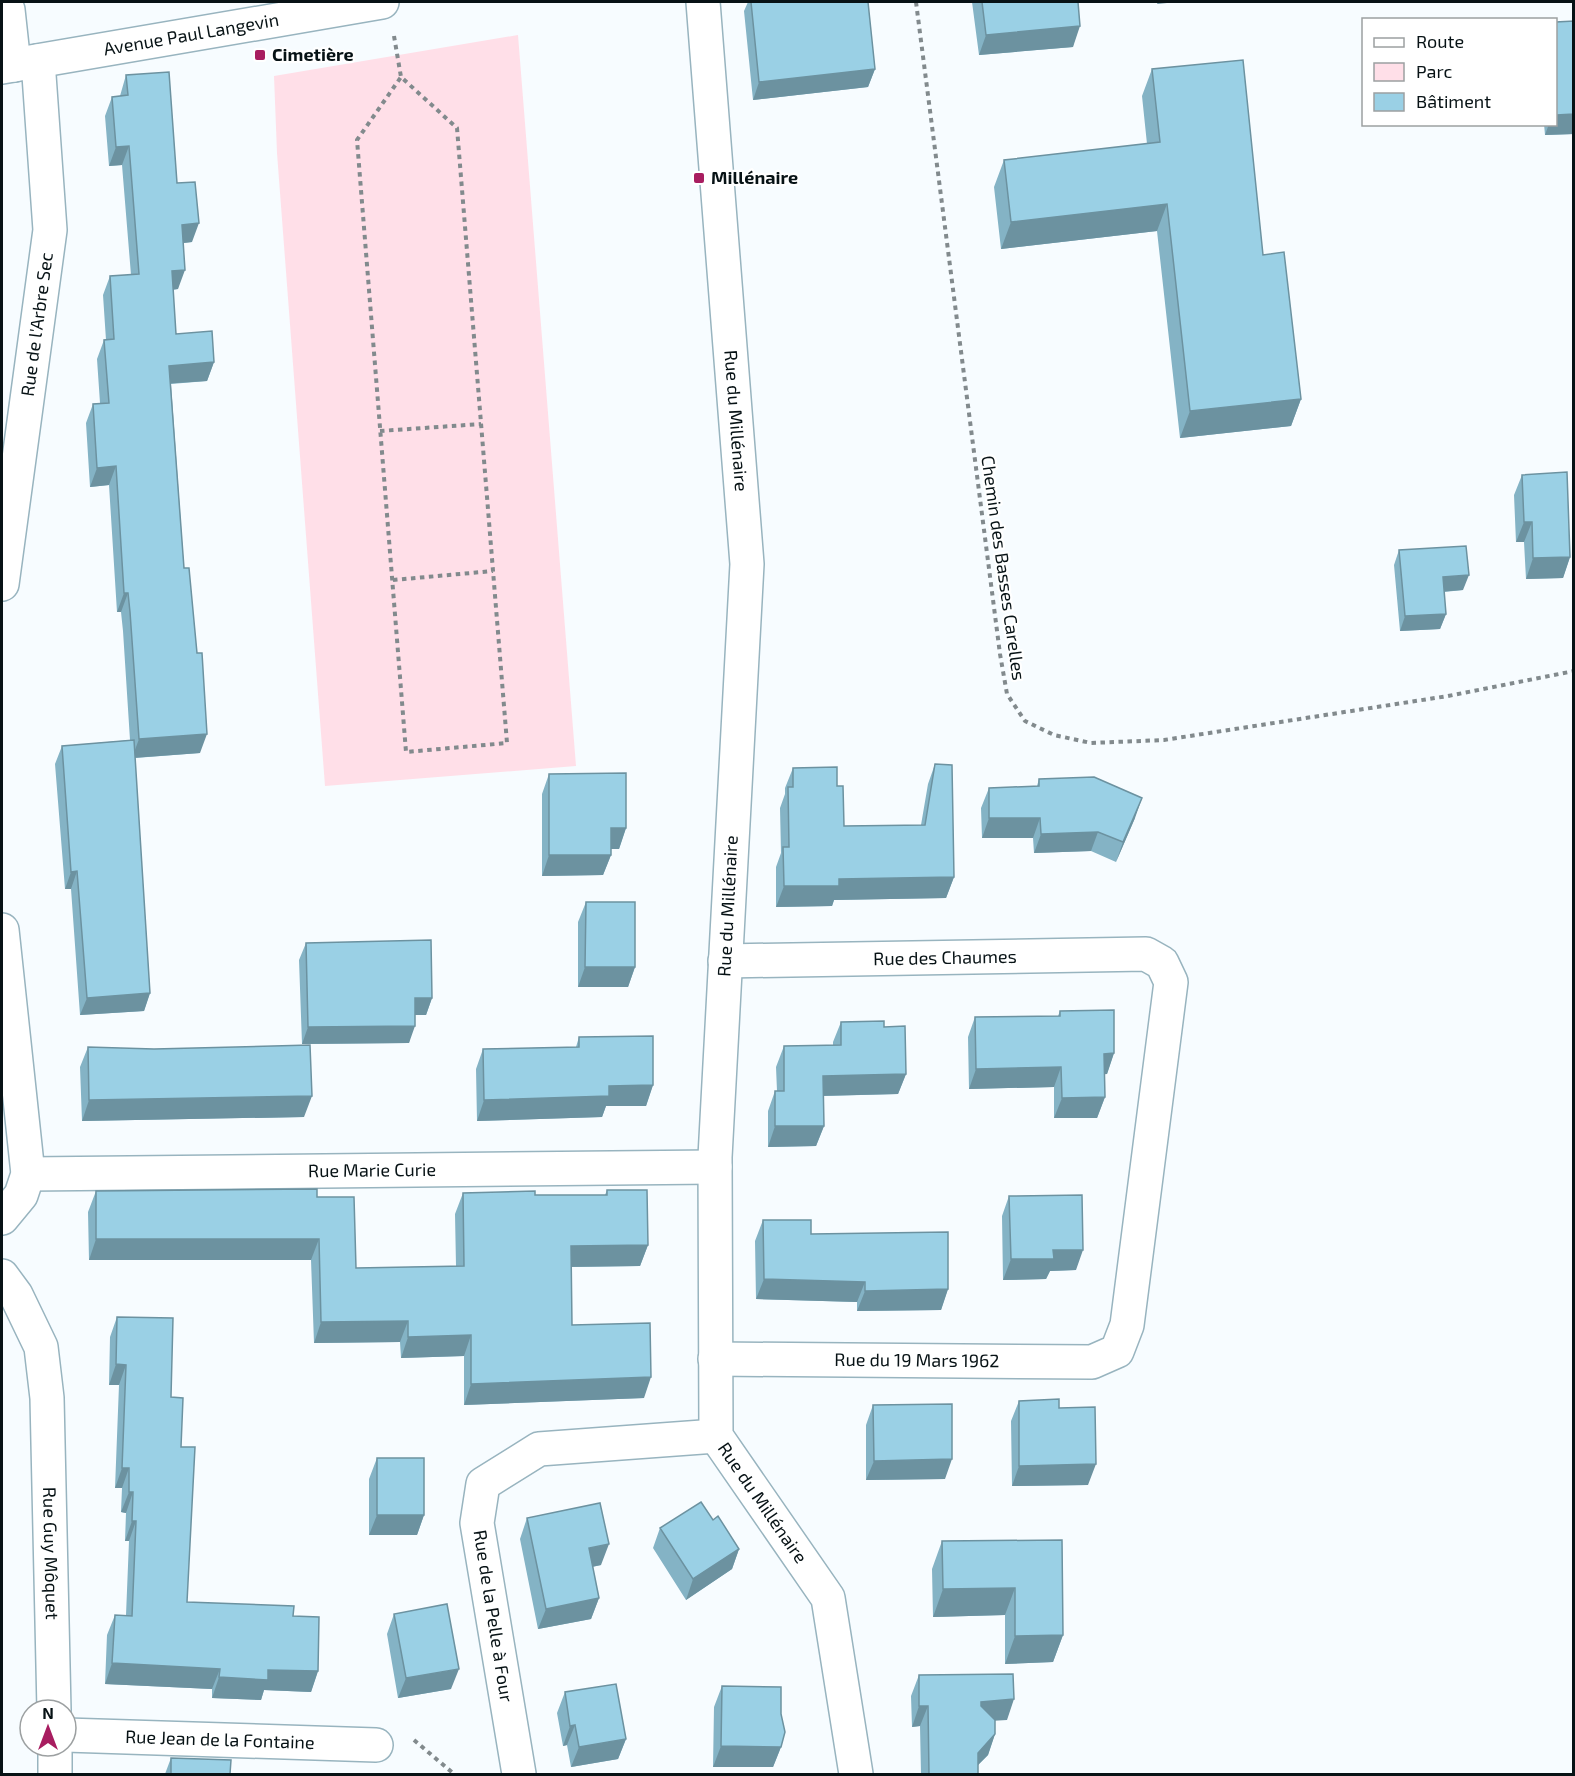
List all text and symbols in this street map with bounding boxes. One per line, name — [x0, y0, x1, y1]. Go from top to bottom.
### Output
street label: Avenue Paul Langevin — [102, 8, 281, 59]
legend — [1362, 18, 1557, 126]
text: Route — [1416, 30, 1464, 52]
place label: Cimetière — [272, 43, 354, 65]
marker: Cimetière — [253, 48, 267, 62]
text: Parc — [1416, 60, 1452, 82]
text: Bâtiment — [1416, 90, 1491, 112]
place label: Millénaire — [711, 166, 798, 188]
marker: Millénaire — [692, 171, 706, 185]
street label: Rue de l'Arbre Sec — [16, 251, 57, 398]
street label: Rue du Millénaire — [720, 349, 753, 492]
street label: Chemin des Basses Carelles — [977, 454, 1031, 682]
street label: Rue du Millénaire — [712, 835, 742, 977]
street label: Rue des Chaumes — [873, 945, 1017, 969]
street label: Rue Marie Curie — [308, 1158, 436, 1181]
street label: Rue du 19 Mars 1962 — [834, 1348, 1000, 1371]
street label: Rue du Millénaire — [714, 1438, 812, 1567]
street label: Rue Guy Môquet — [39, 1487, 64, 1620]
street label: Rue de la Pelle à Four — [470, 1528, 518, 1703]
north arrow — [18, 1698, 78, 1758]
text: N — [42, 1703, 54, 1722]
street label: Rue Jean de la Fontaine — [125, 1725, 315, 1753]

